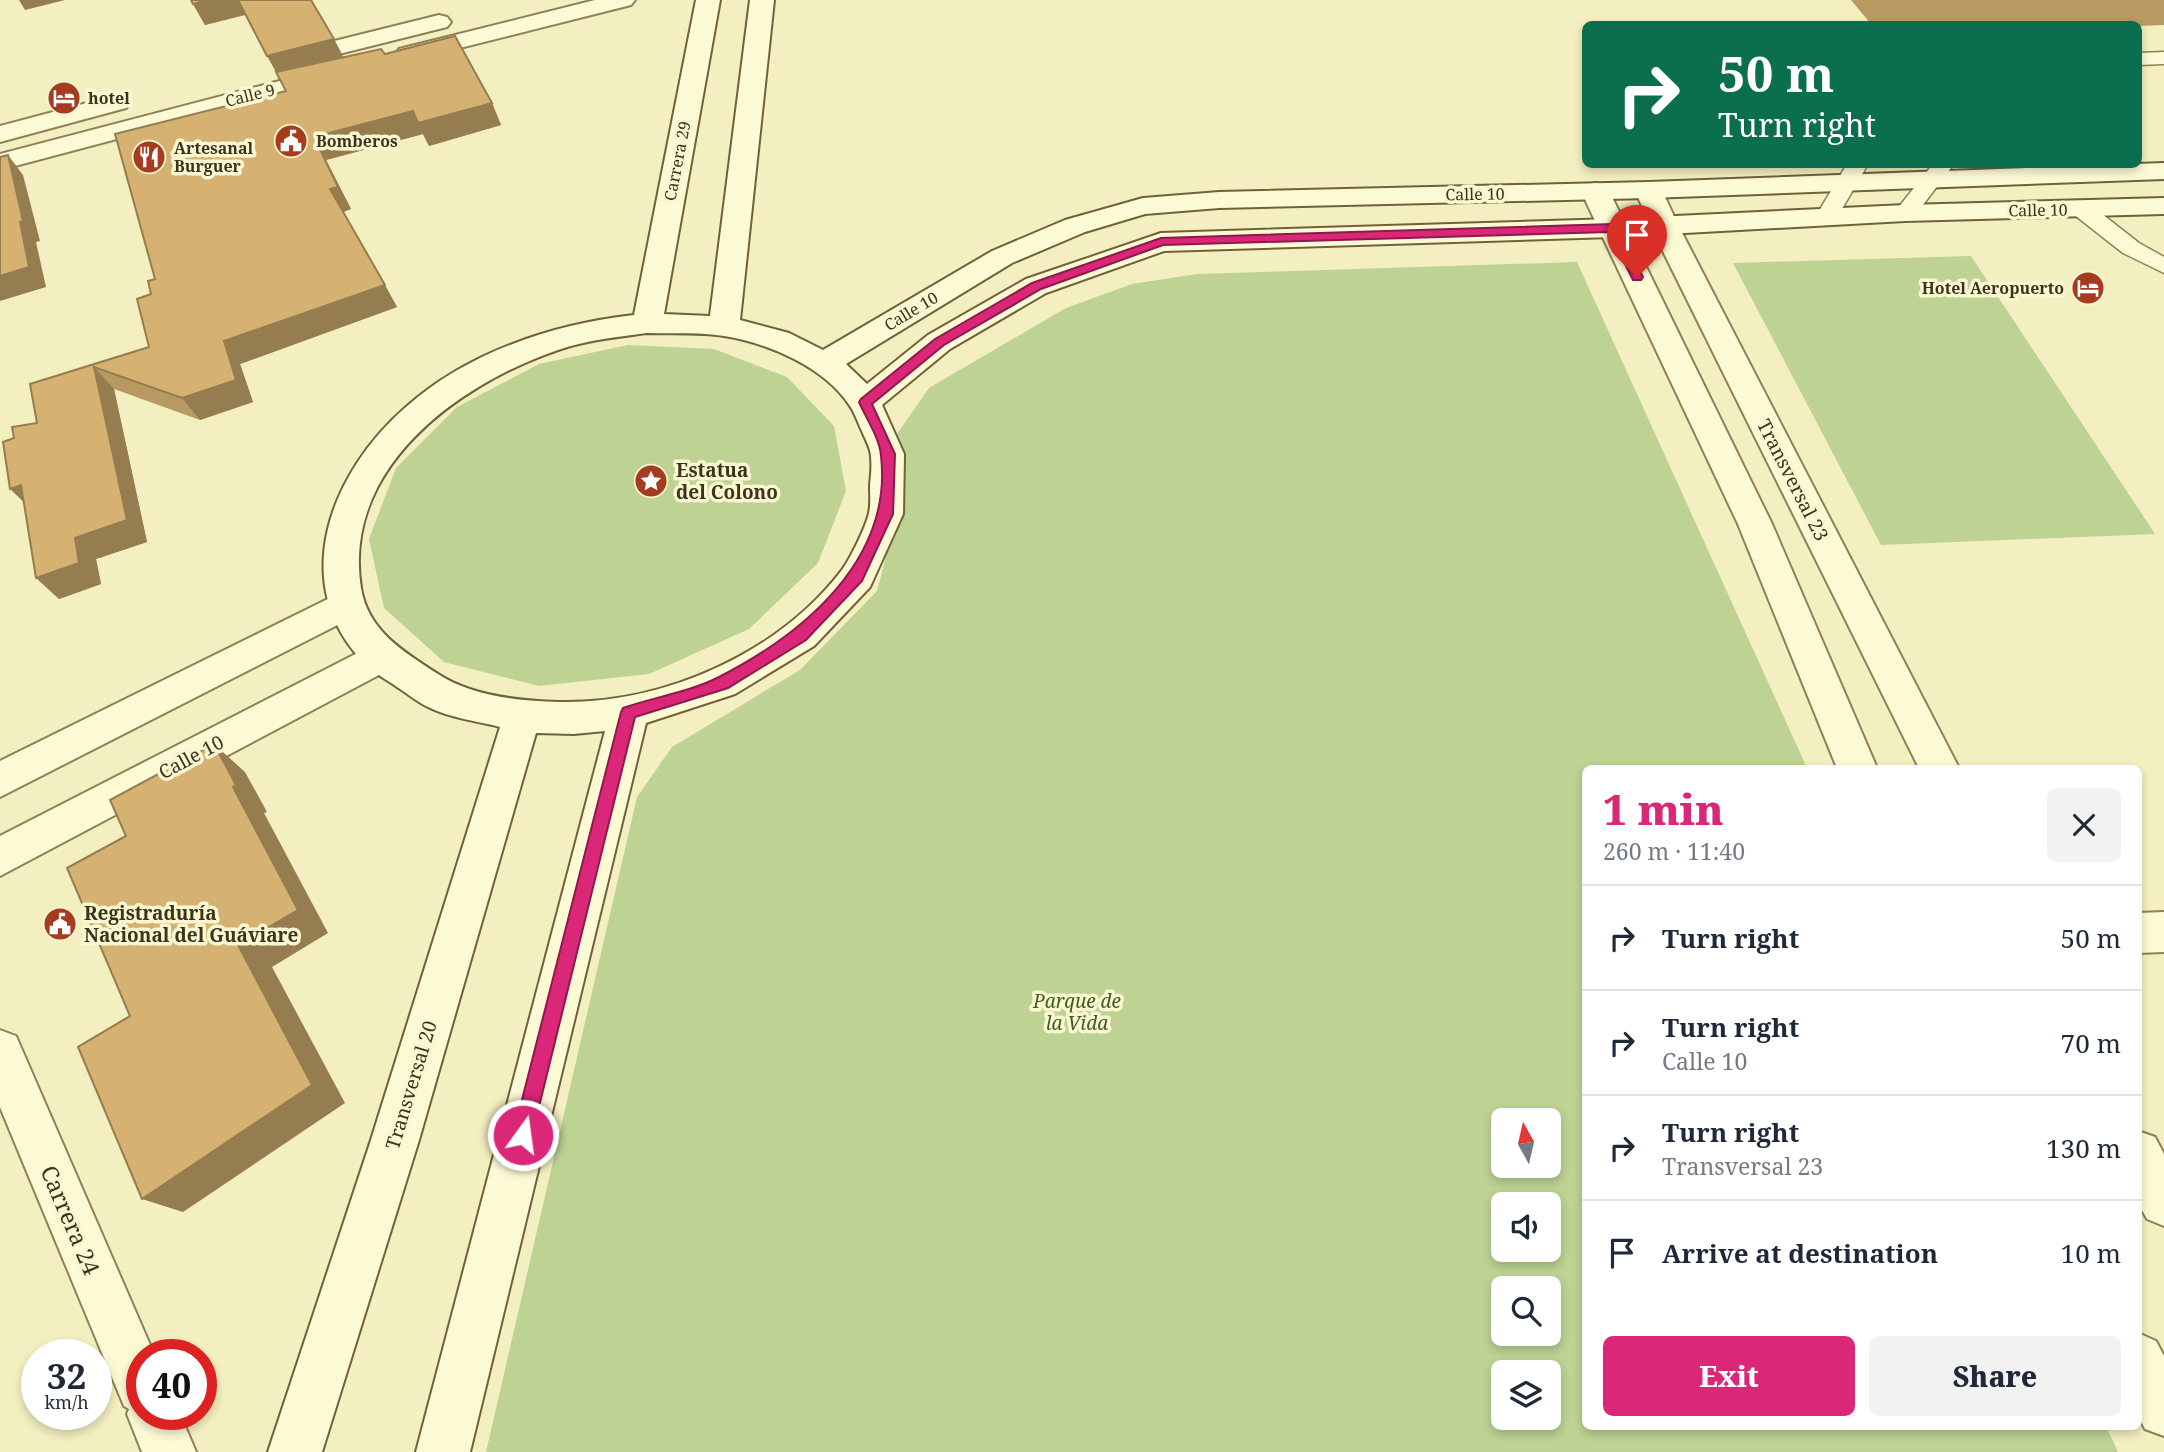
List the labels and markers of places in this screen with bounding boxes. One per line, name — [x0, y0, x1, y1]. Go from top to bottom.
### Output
hotel icon: hotel — [45, 79, 83, 117]
place label: hotel — [88, 87, 130, 109]
public building icon: Bomberos — [272, 122, 310, 160]
place label: Bomberos — [316, 130, 398, 152]
place label: Artesanal Burguer — [174, 137, 254, 177]
restaurant icon: Artesanal Burguer — [130, 138, 168, 176]
pin — [1607, 205, 1667, 277]
hotel icon: Hotel Aeropuerto — [2069, 269, 2107, 307]
place label: Hotel Aeropuerto — [1922, 277, 2064, 299]
place label: Estatua del Colono — [676, 457, 778, 505]
place icon: Estatua del Colono — [632, 462, 670, 500]
place label: Registraduría Nacional del Guáviare — [84, 900, 299, 948]
public building icon: Registraduría Nacional del Guáviare — [41, 905, 79, 943]

